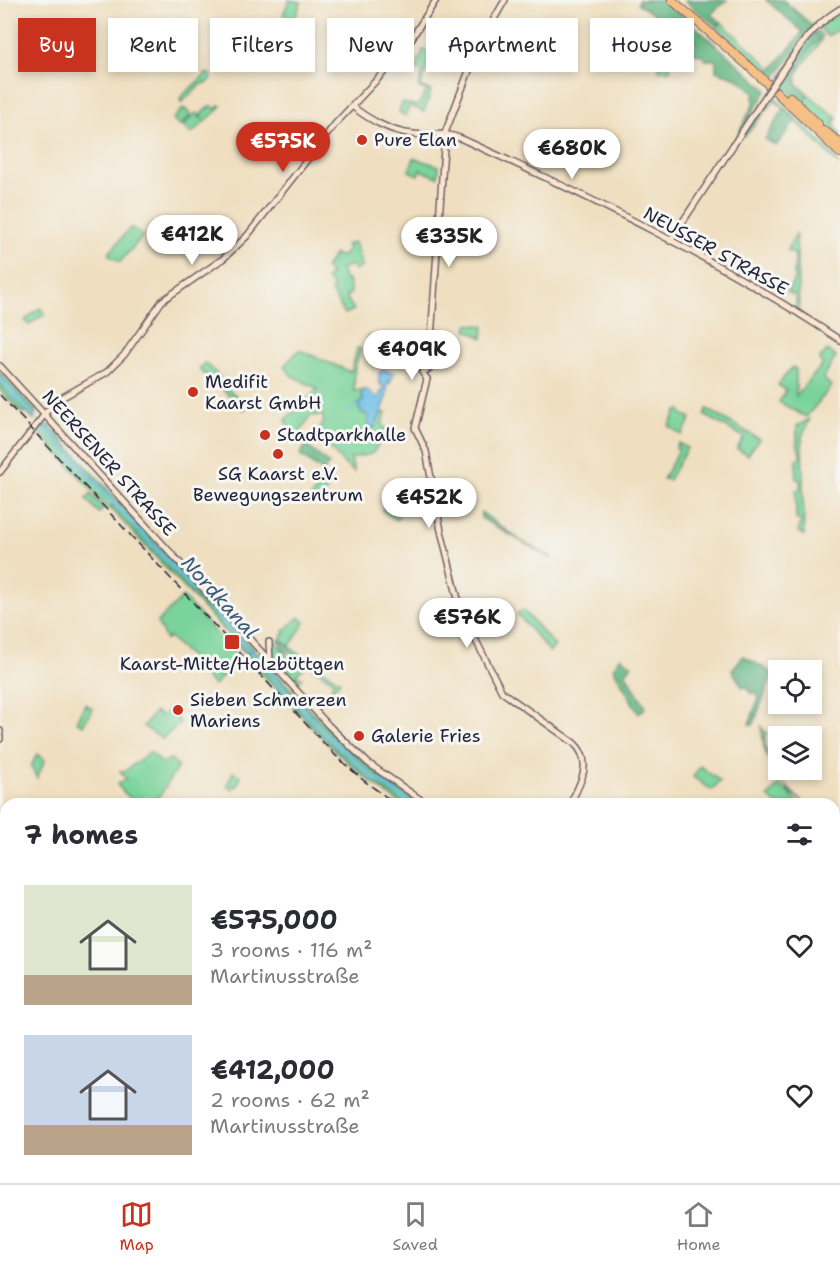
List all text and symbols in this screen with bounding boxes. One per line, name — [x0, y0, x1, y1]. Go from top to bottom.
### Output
chip: Buy — [18, 18, 96, 72]
chip: Rent — [108, 18, 198, 72]
chip: Filters — [210, 18, 315, 72]
chip: New — [327, 18, 414, 72]
chip: Apartment — [426, 18, 578, 72]
chip: House — [590, 18, 694, 72]
pin: €575K — [241, 122, 325, 173]
text: €575K — [250, 128, 316, 154]
place label: Pure Elan — [374, 128, 457, 152]
pin: €680K — [530, 129, 614, 180]
marker: Pure Elan — [355, 133, 369, 147]
text: €680K — [537, 135, 607, 161]
street label: NEUSSER STRASSE — [639, 201, 793, 301]
pin: €412K — [150, 215, 234, 266]
pin: €335K — [407, 217, 491, 268]
text: €412K — [161, 221, 223, 247]
text: €335K — [415, 223, 483, 249]
pin: €409K — [370, 330, 454, 381]
text: €409K — [377, 336, 447, 362]
place label: Medifit Kaarst GmbH — [205, 370, 322, 415]
street label: NEERSENER STRASSE — [37, 385, 181, 541]
marker: Medifit Kaarst GmbH — [186, 385, 200, 399]
place label: Stadtparkhalle — [277, 423, 406, 447]
marker: Stadtparkhalle — [258, 428, 272, 442]
marker: SG Kaarst e.V. Bewegungszentrum — [271, 447, 285, 461]
place label: SG Kaarst e.V. Bewegungszentrum — [193, 462, 363, 507]
pin: €452K — [387, 478, 471, 529]
text: €452K — [396, 484, 462, 510]
water label: Nordkanal — [176, 550, 264, 644]
pin: €576K — [425, 598, 509, 649]
text: €576K — [433, 604, 501, 630]
marker: Kaarst-Mitte/Holzbüttgen — [223, 633, 241, 651]
place label: Kaarst-Mitte/Holzbüttgen — [120, 652, 344, 676]
map controls — [768, 660, 822, 780]
button: locate — [768, 660, 822, 714]
place label: Sieben Schmerzen Mariens — [190, 688, 347, 733]
marker: Sieben Schmerzen Mariens — [171, 703, 185, 717]
place label: Galerie Fries — [371, 724, 481, 748]
button: layers — [768, 726, 822, 780]
marker: Galerie Fries — [352, 729, 366, 743]
text: 7 homes — [24, 817, 138, 852]
icon: filters — [783, 818, 816, 851]
text: €575,000 — [210, 902, 338, 937]
icon: home — [72, 909, 144, 981]
icon: heart — [783, 929, 816, 962]
text: 3 rooms · 116 m² — [210, 937, 372, 963]
text: Martinusstraße — [210, 963, 360, 989]
text: €412,000 — [210, 1052, 335, 1087]
icon: home — [72, 1059, 144, 1131]
icon: heart — [783, 1079, 816, 1112]
text: 2 rooms · 62 m² — [210, 1087, 370, 1113]
text: Martinusstraße — [210, 1113, 360, 1139]
tab: Map — [119, 1198, 154, 1255]
tab: Saved — [392, 1198, 438, 1255]
tab: Home — [677, 1198, 721, 1255]

